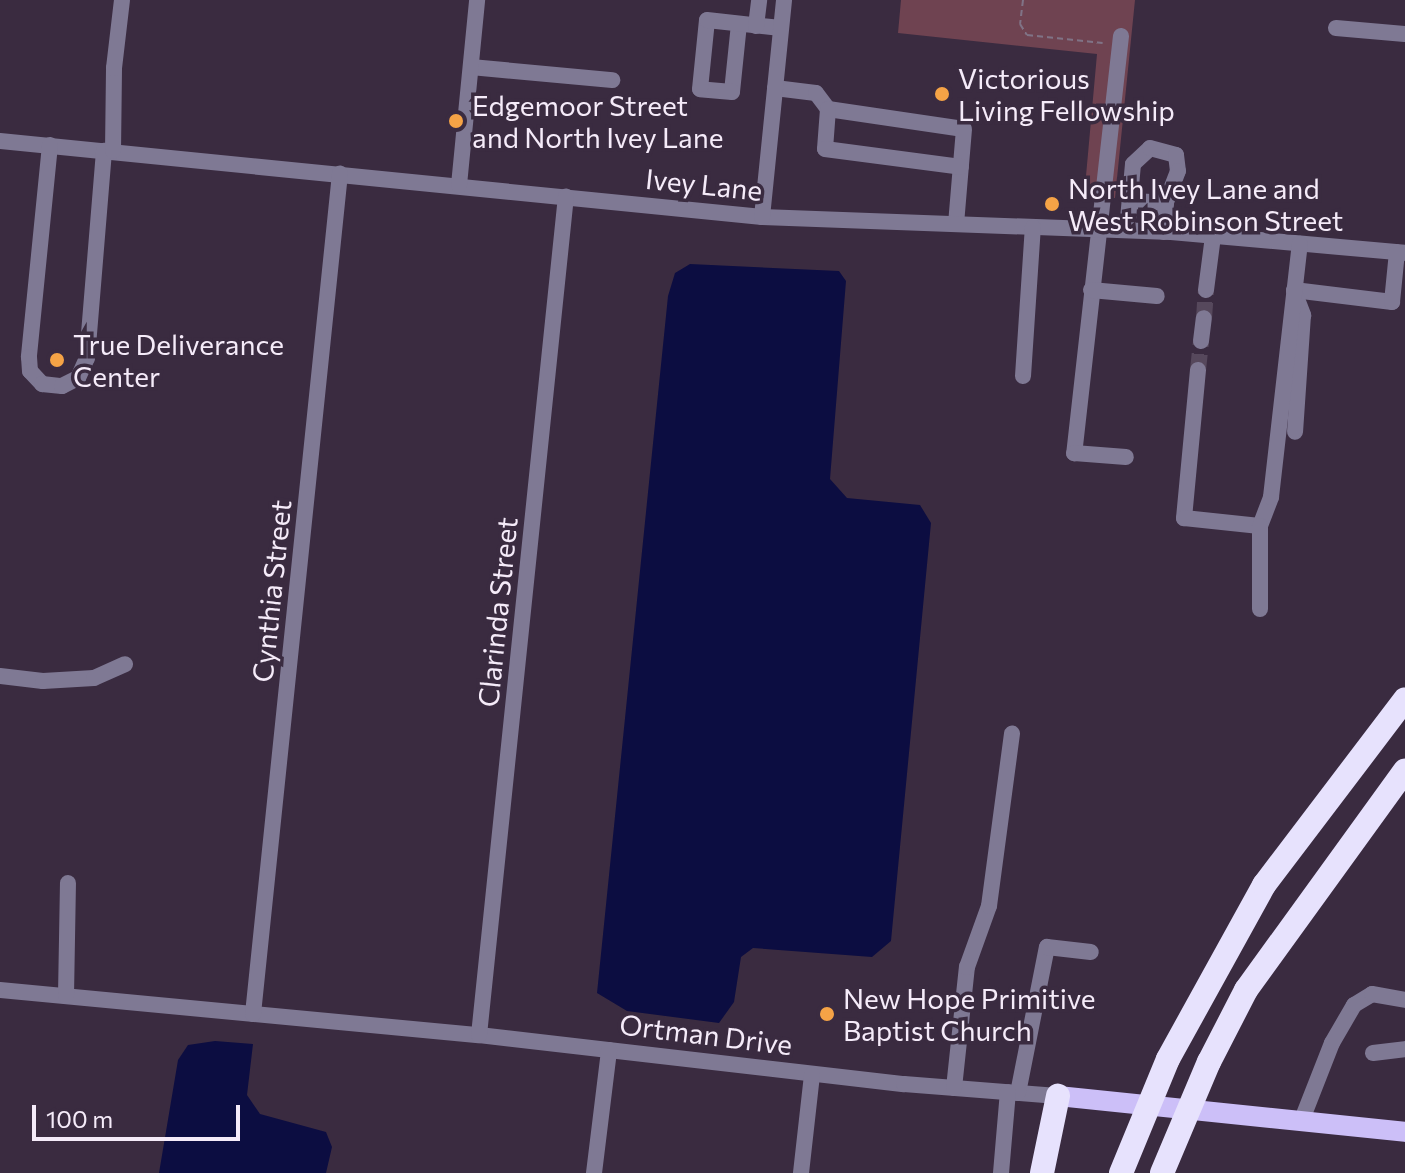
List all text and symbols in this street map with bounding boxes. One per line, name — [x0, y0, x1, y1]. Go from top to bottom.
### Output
place label: Victorious Living Fellowship — [958, 61, 1175, 127]
marker: Victorious Living Fellowship — [933, 85, 951, 103]
place label: Edgemoor Street and North Ivey Lane — [472, 88, 724, 154]
marker: Edgemoor Street and North Ivey Lane — [447, 112, 465, 130]
street label: Ivey Lane — [644, 161, 764, 207]
place label: North Ivey Lane and West Robinson Street — [1068, 171, 1343, 237]
marker: North Ivey Lane and West Robinson Street — [1043, 195, 1061, 213]
place label: True Deliverance Center — [73, 327, 284, 393]
marker: True Deliverance Center — [48, 351, 66, 369]
street label: Cynthia Street — [245, 498, 297, 684]
street label: Clarinda Street — [470, 515, 524, 709]
place label: New Hope Primitive Baptist Church — [843, 981, 1096, 1047]
marker: New Hope Primitive Baptist Church — [818, 1005, 836, 1023]
street label: Ortman Drive — [618, 1007, 794, 1061]
scale bar — [36, 1089, 244, 1139]
text: 100 m — [46, 1104, 113, 1133]

